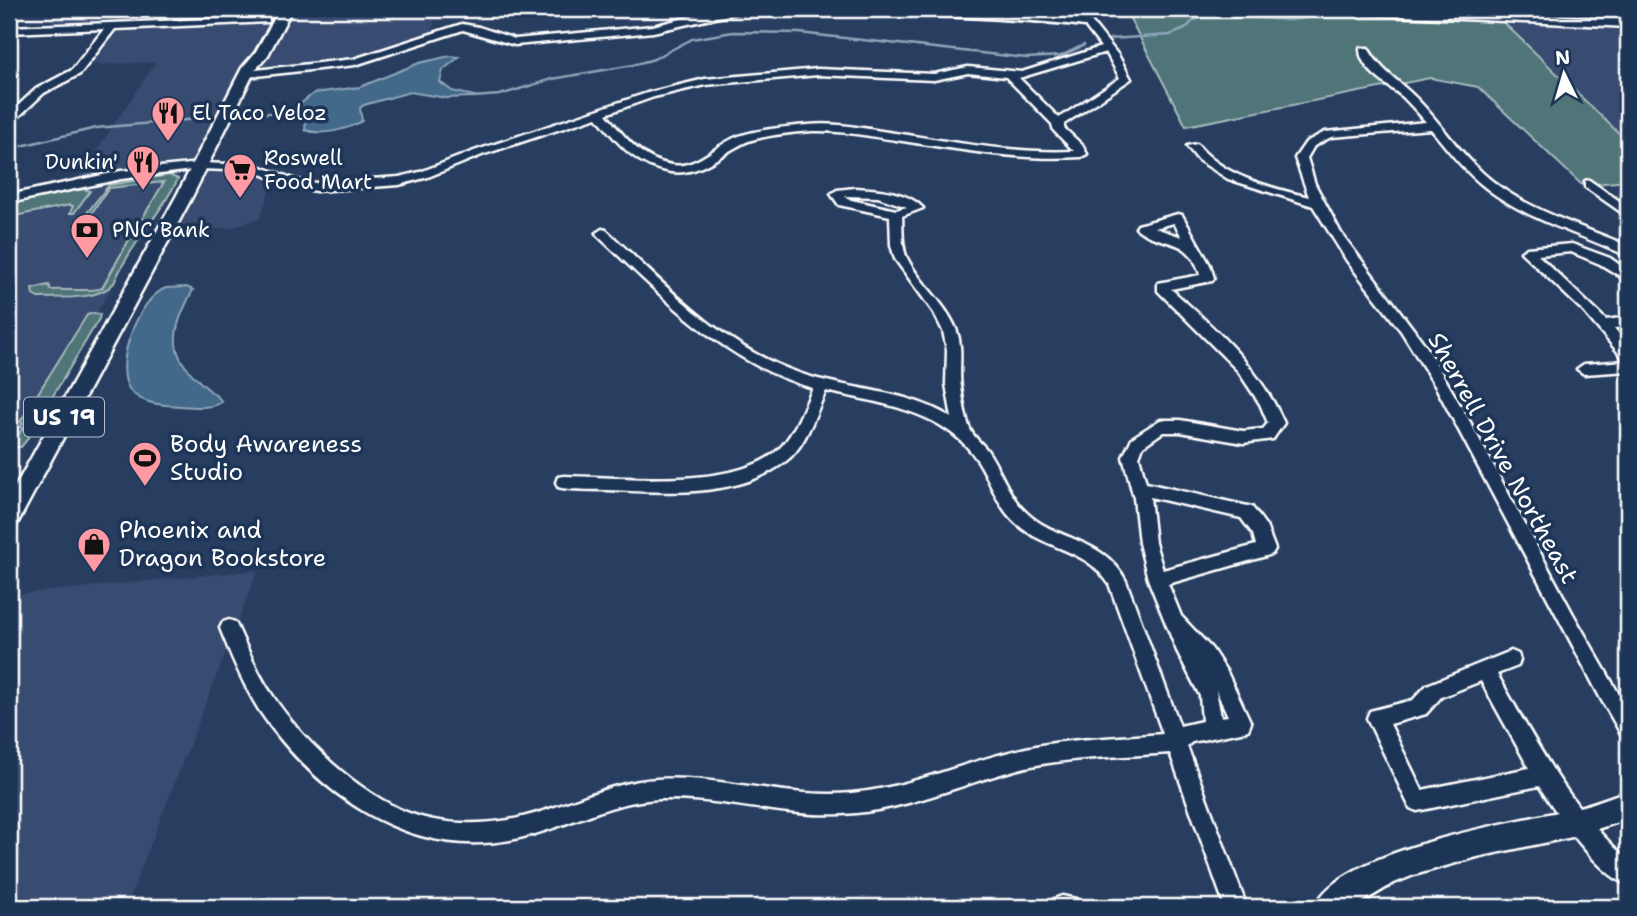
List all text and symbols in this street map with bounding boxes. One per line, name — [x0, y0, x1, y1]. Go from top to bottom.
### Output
north arrow — [1528, 38, 1598, 108]
text: N — [1554, 44, 1571, 71]
restaurant icon: El Taco Veloz — [149, 94, 187, 143]
place label: El Taco Veloz — [192, 99, 327, 127]
restaurant icon: Dunkin' — [124, 143, 162, 192]
place label: Roswell Food Mart — [264, 144, 372, 196]
place label: Dunkin' — [45, 148, 118, 176]
supermarket icon: Roswell Food Mart — [221, 151, 259, 200]
bank icon: PNC Bank — [68, 211, 106, 260]
place label: PNC Bank — [112, 216, 210, 244]
street label: Sherrell Drive Northeast — [1421, 327, 1585, 589]
road number: US 19 — [24, 398, 104, 436]
place label: Body Awareness Studio — [170, 428, 362, 488]
sports icon: Body Awareness Studio — [126, 439, 164, 488]
place label: Phoenix and Dragon Bookstore — [119, 514, 326, 574]
shop icon: Phoenix and Dragon Bookstore — [75, 525, 113, 574]

